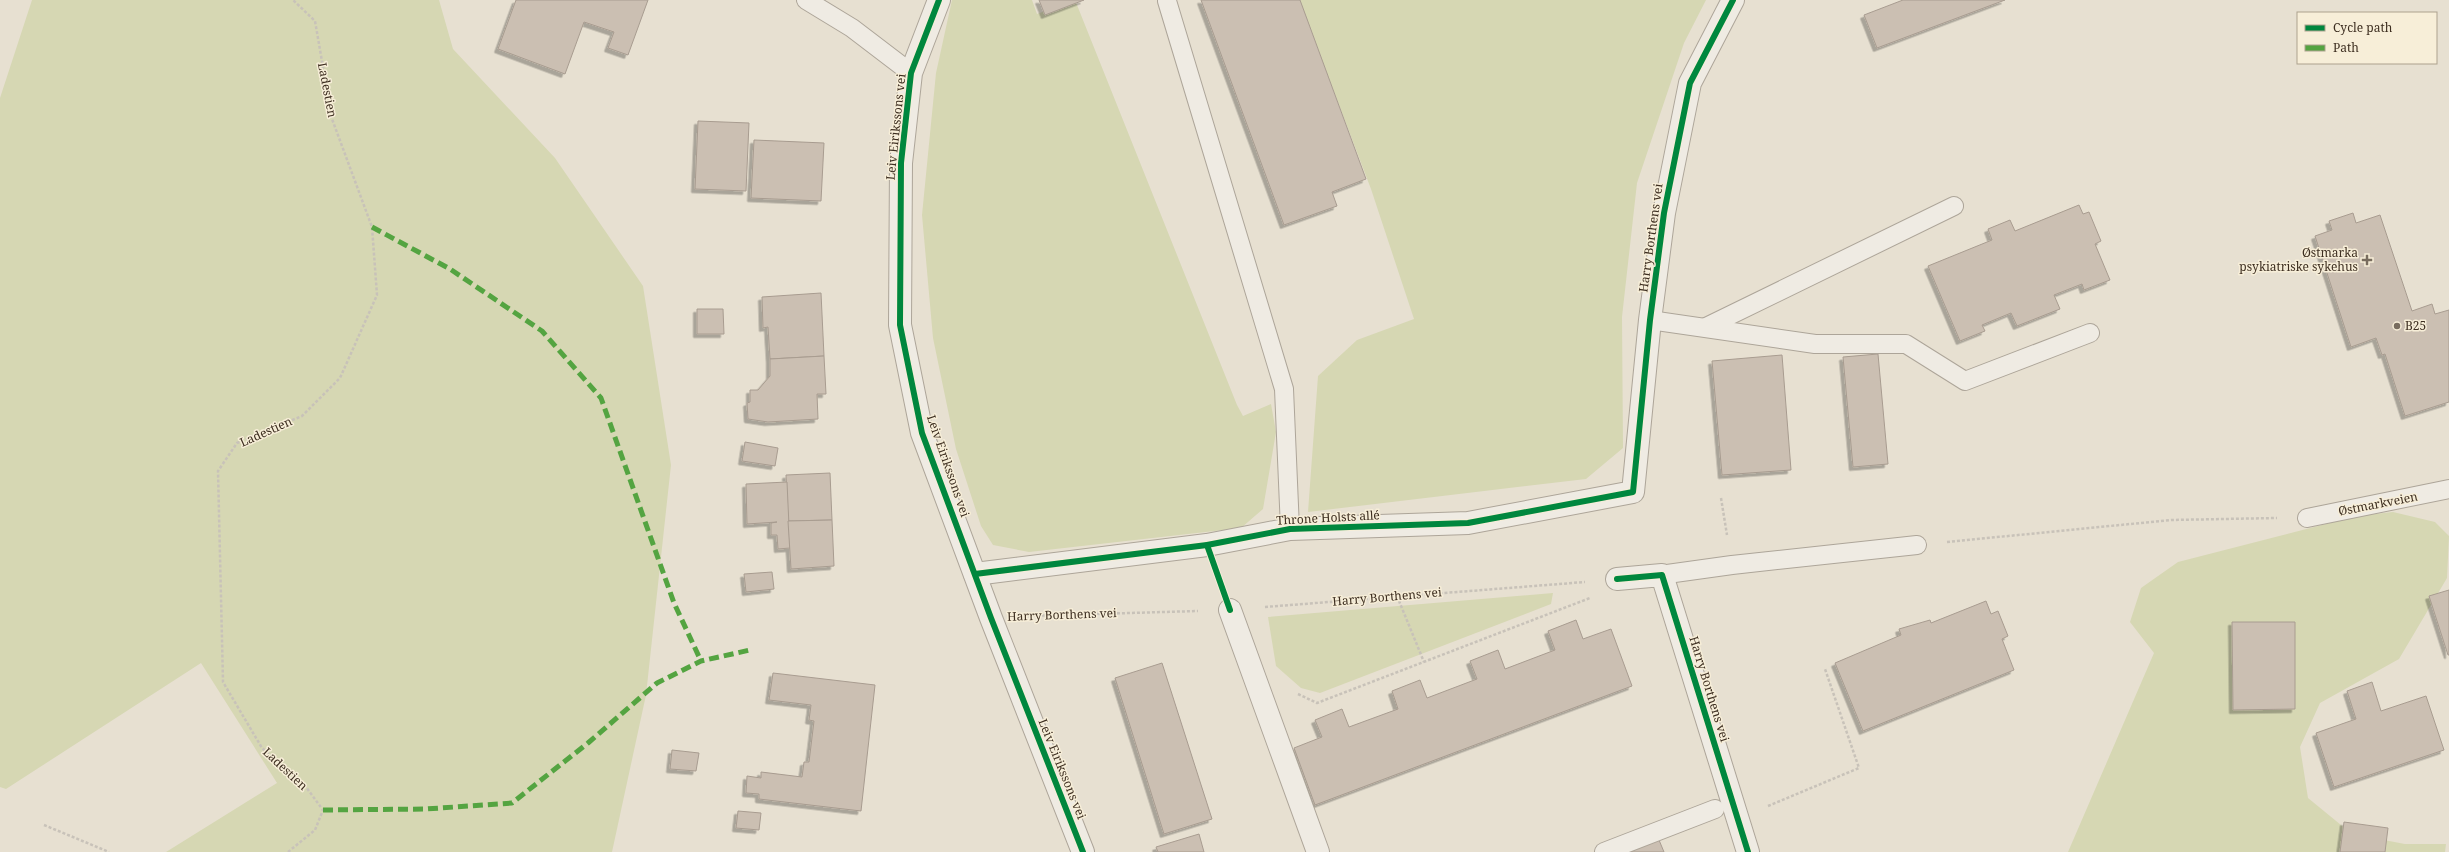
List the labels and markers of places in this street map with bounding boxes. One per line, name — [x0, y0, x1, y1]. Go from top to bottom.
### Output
place label: Østmarka psykiatriske sykehus — [2239, 244, 2358, 275]
marker: Østmarka psykiatriske sykehus — [2361, 254, 2373, 266]
place label: B25 — [2405, 317, 2426, 334]
marker: B25 — [2392, 321, 2402, 331]

